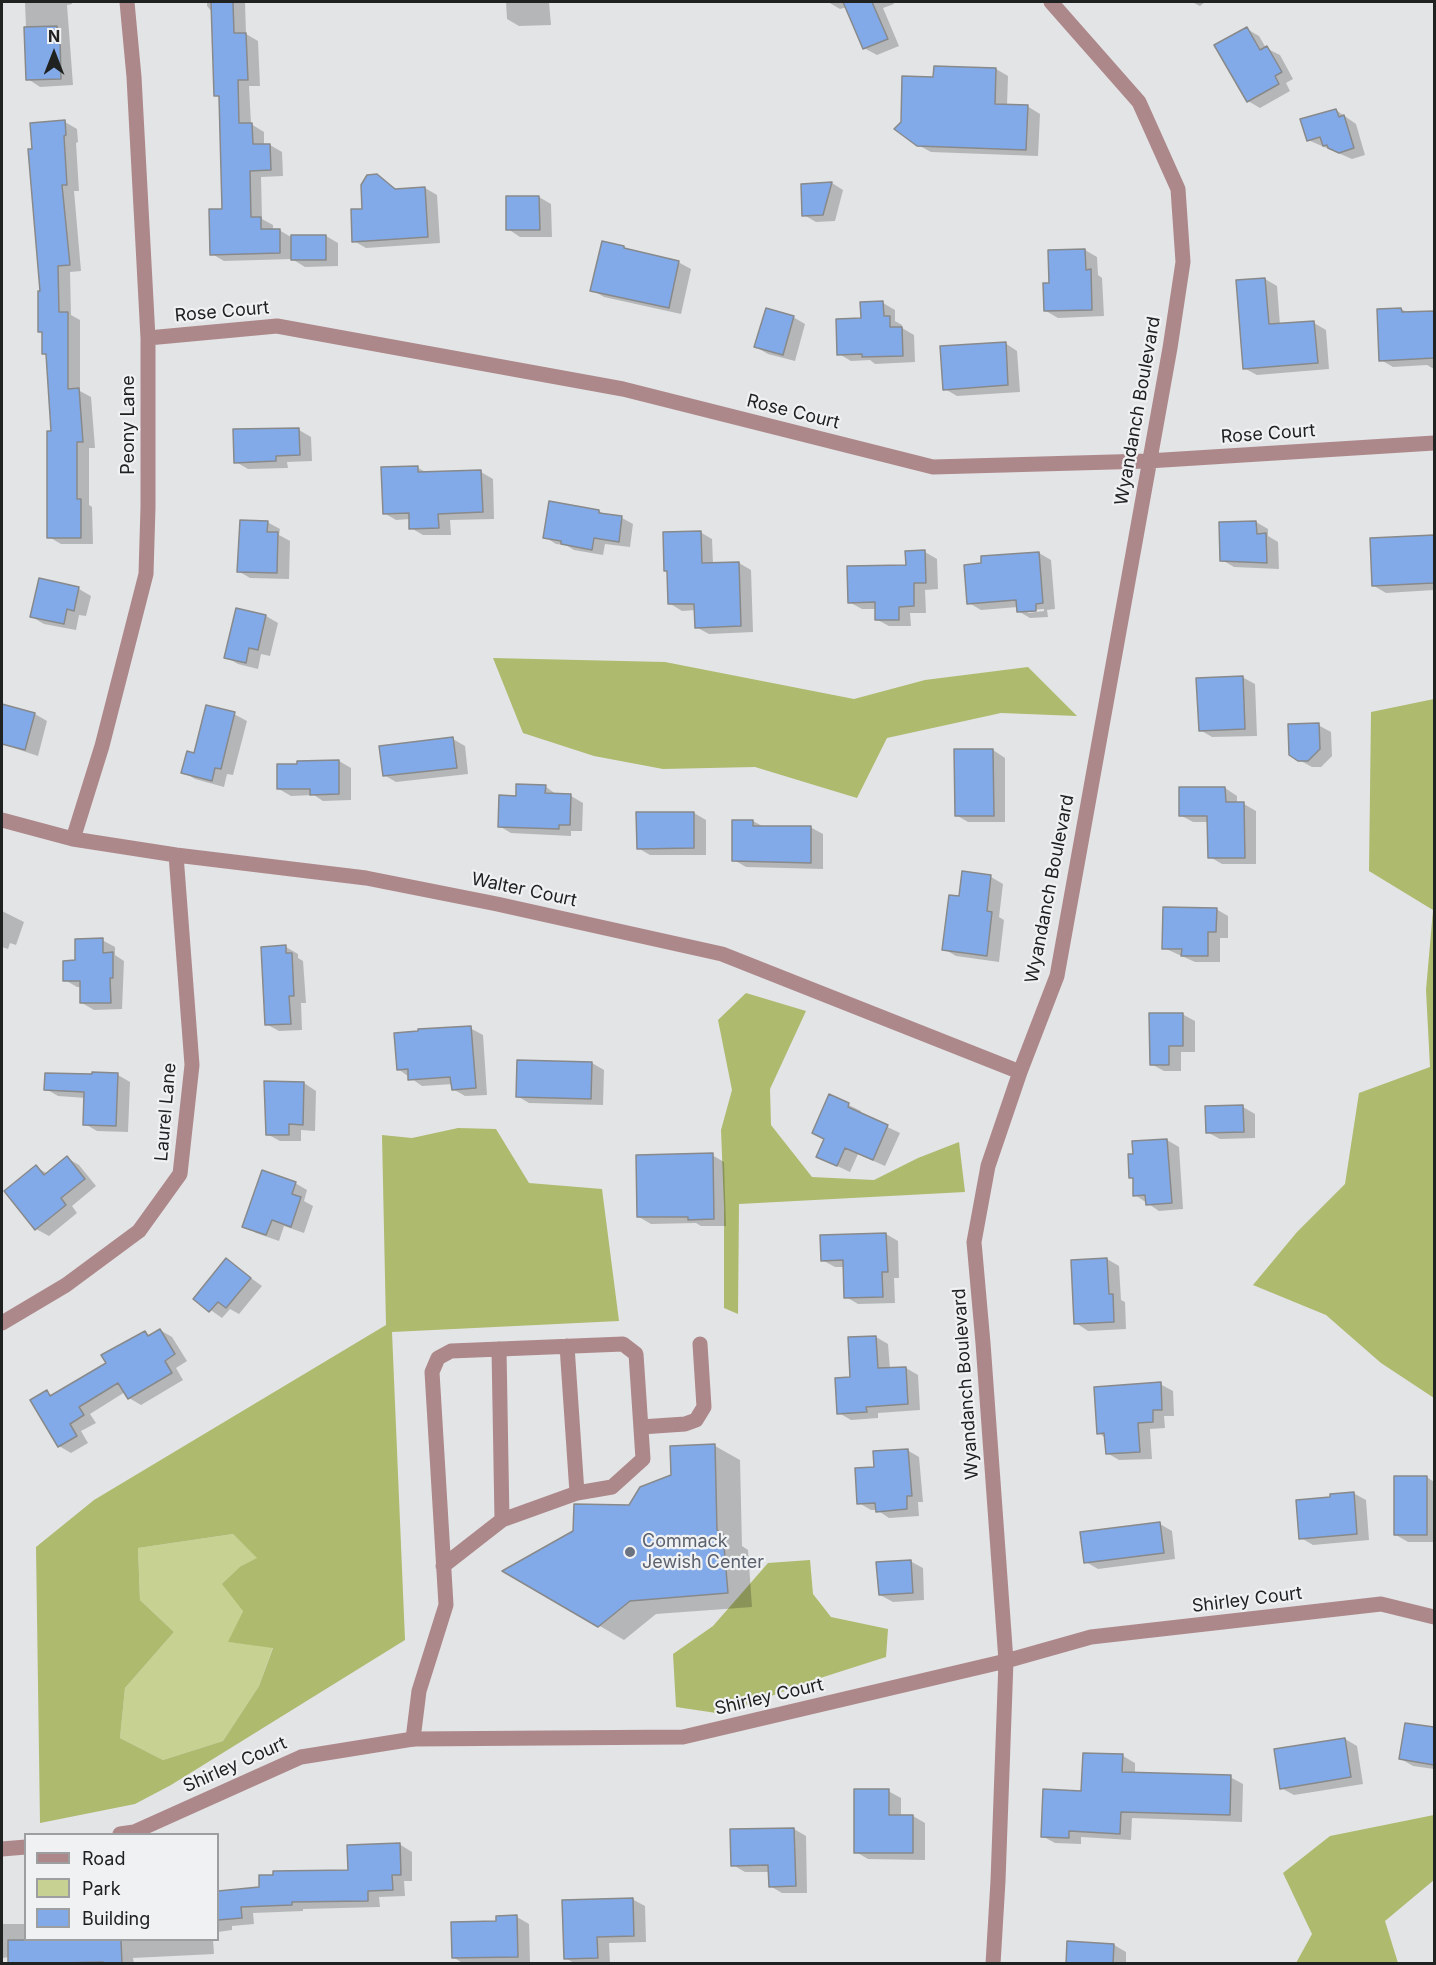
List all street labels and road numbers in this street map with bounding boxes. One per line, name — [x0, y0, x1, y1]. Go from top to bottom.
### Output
street label: Rose Court — [174, 297, 270, 327]
street label: Wyandanch Boulevard — [1111, 315, 1165, 507]
street label: Peony Lane — [118, 375, 140, 475]
street label: Rose Court — [744, 390, 842, 434]
street label: Rose Court — [1220, 420, 1316, 448]
street label: Wyandanch Boulevard — [1021, 793, 1079, 985]
street label: Walter Court — [469, 868, 579, 912]
street label: Laurel Lane — [151, 1062, 181, 1162]
street label: Wyandanch Boulevard — [949, 1288, 983, 1480]
street label: Shirley Court — [1191, 1583, 1303, 1617]
street label: Shirley Court — [713, 1674, 825, 1720]
street label: Shirley Court — [180, 1733, 290, 1797]

